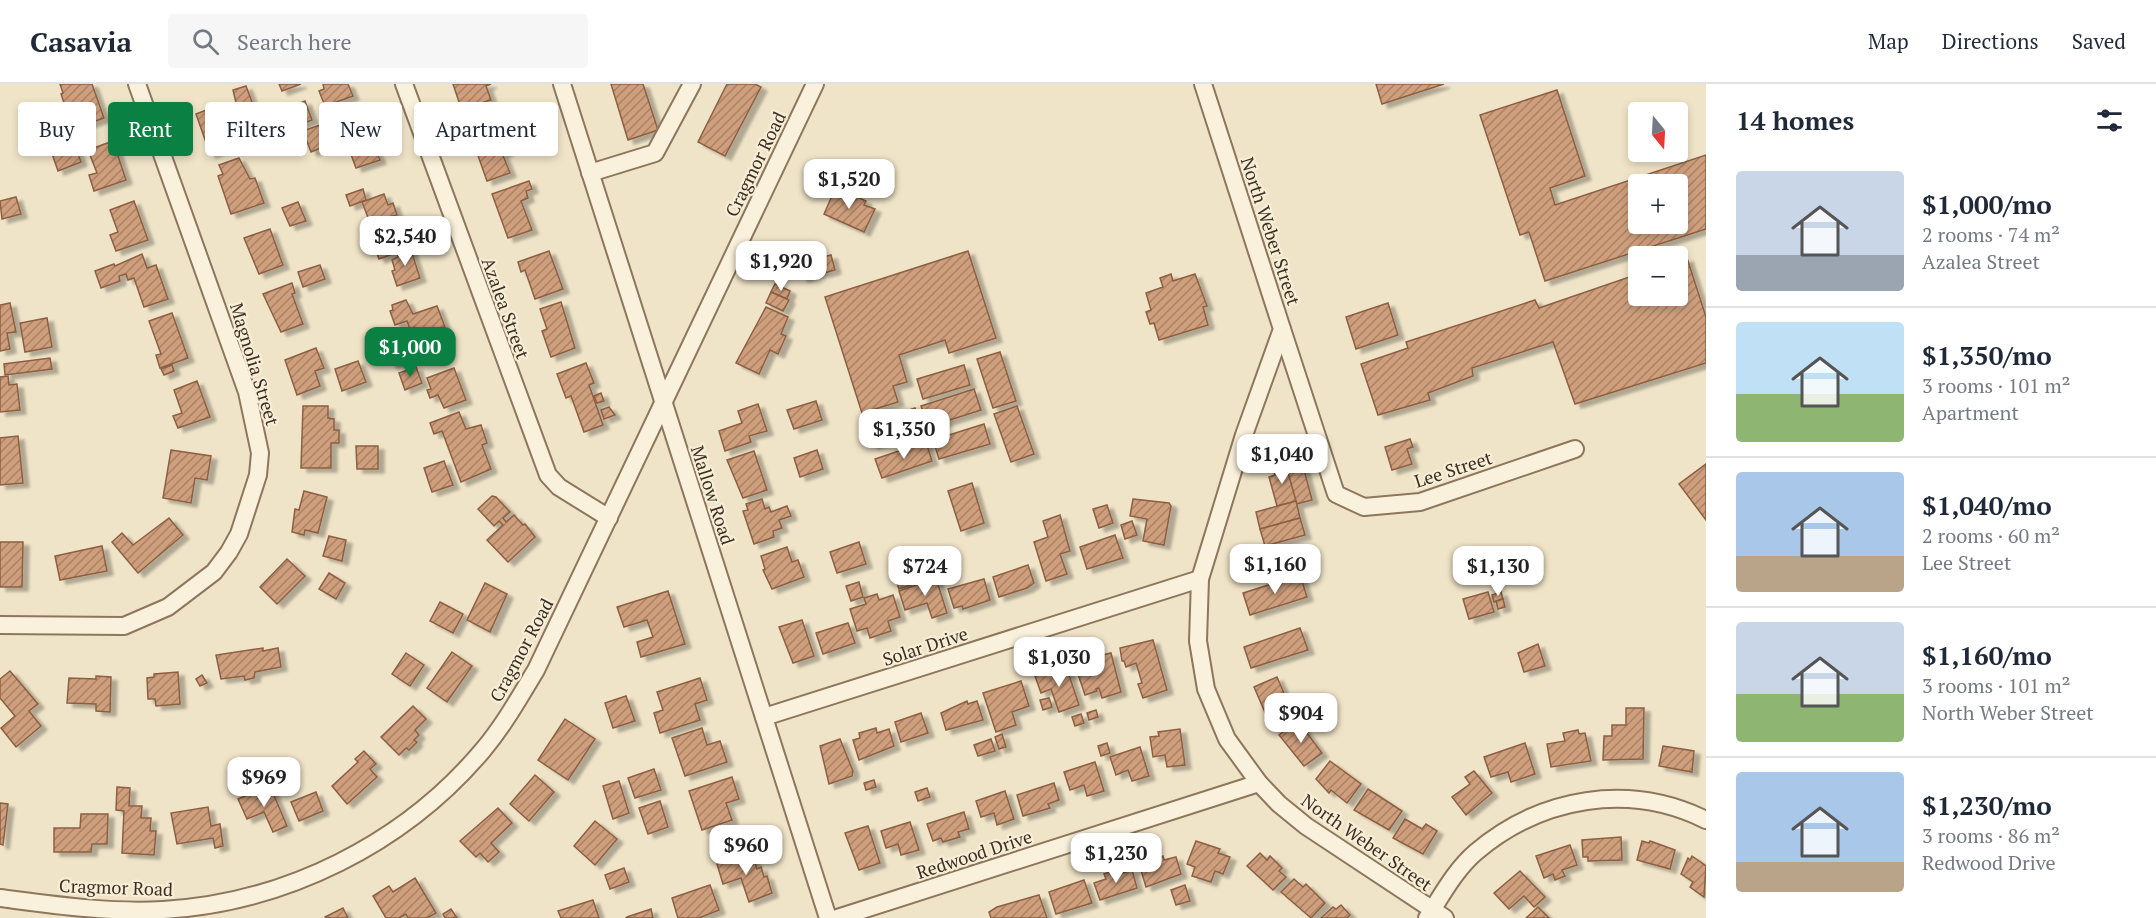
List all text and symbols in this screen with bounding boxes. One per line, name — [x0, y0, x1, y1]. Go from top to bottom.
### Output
search box — [168, 14, 588, 68]
text: Casavia — [30, 23, 132, 60]
icon: search — [189, 25, 222, 58]
text: Search here — [237, 27, 352, 56]
text: Map — [1868, 27, 1909, 55]
text: Directions — [1942, 27, 2039, 55]
text: Saved — [2072, 27, 2126, 55]
chip: Buy — [18, 102, 96, 156]
chip: Rent — [108, 102, 193, 156]
chip: Filters — [205, 102, 307, 156]
chip: New — [319, 102, 402, 156]
chip: Apartment — [414, 102, 558, 156]
north arrow — [1628, 102, 1688, 162]
map controls — [1628, 102, 1688, 306]
text: 14 homes — [1736, 103, 1854, 137]
icon: filters — [2093, 104, 2126, 137]
street label: Cragmor Road — [719, 108, 791, 220]
street label: North Weber Street — [1236, 154, 1306, 308]
pin: $1,520 — [800, 159, 898, 210]
text: $1,520 — [818, 165, 880, 192]
button: + — [1628, 174, 1688, 234]
text: $1,000/mo — [1922, 187, 2052, 221]
icon: home — [1784, 195, 1856, 267]
pin: $2,540 — [356, 216, 454, 267]
text: 2 rooms · 74 m² — [1922, 221, 2060, 248]
text: $2,540 — [374, 222, 436, 249]
pin: $1,920 — [732, 241, 830, 292]
button: − — [1628, 246, 1688, 306]
text: $1,920 — [750, 247, 812, 274]
text: Azalea Street — [1922, 248, 2040, 275]
street label: Azalea Street — [477, 254, 536, 362]
street label: Magnolia Street — [225, 300, 285, 429]
pin: $1,000 — [361, 327, 459, 378]
text: $1,000 — [379, 333, 441, 360]
text: $1,350/mo — [1922, 338, 2052, 372]
icon: home — [1784, 346, 1856, 418]
text: 3 rooms · 101 m² — [1922, 372, 2070, 399]
text: Apartment — [1922, 399, 2019, 426]
pin: $1,350 — [855, 409, 953, 460]
text: $1,350 — [873, 415, 935, 442]
pin: $1,040 — [1233, 434, 1331, 485]
text: $1,040 — [1251, 440, 1313, 467]
street label: Mallow Road — [686, 442, 740, 548]
street label: Lee Street — [1411, 445, 1495, 493]
text: $1,040/mo — [1922, 488, 2052, 522]
icon: home — [1784, 496, 1856, 568]
text: 2 rooms · 60 m² — [1922, 522, 2060, 549]
pin: $1,160 — [1226, 544, 1324, 595]
pin: $724 — [889, 546, 961, 597]
pin: $1,130 — [1449, 546, 1547, 597]
text: Lee Street — [1922, 549, 2011, 576]
text: $1,160 — [1244, 550, 1306, 577]
text: $724 — [902, 552, 948, 579]
text: $1,130 — [1467, 552, 1529, 579]
street label: Cragmor Road — [484, 594, 558, 706]
street label: Solar Drive — [879, 621, 971, 671]
pin: $1,030 — [1010, 637, 1108, 688]
text: $1,160/mo — [1922, 638, 2052, 672]
text: $1,030 — [1028, 643, 1090, 670]
icon: home — [1784, 646, 1856, 718]
text: 3 rooms · 101 m² — [1922, 672, 2070, 699]
pin: $904 — [1265, 693, 1337, 744]
text: $904 — [1278, 699, 1324, 726]
text: North Weber Street — [1922, 699, 2094, 726]
pin: $969 — [228, 757, 300, 808]
text: $969 — [241, 763, 287, 790]
street label: North Weber Street — [1297, 788, 1437, 896]
text: $1,230/mo — [1922, 788, 2052, 822]
icon: home — [1784, 796, 1856, 868]
text: 3 rooms · 86 m² — [1922, 822, 2060, 849]
street label: Redwood Drive — [913, 824, 1035, 884]
pin: $960 — [710, 825, 782, 876]
text: $960 — [723, 831, 769, 858]
pin: $1,230 — [1067, 833, 1165, 884]
text: $1,230 — [1085, 839, 1147, 866]
text: Redwood Drive — [1922, 849, 2056, 876]
street label: Cragmor Road — [59, 873, 173, 901]

